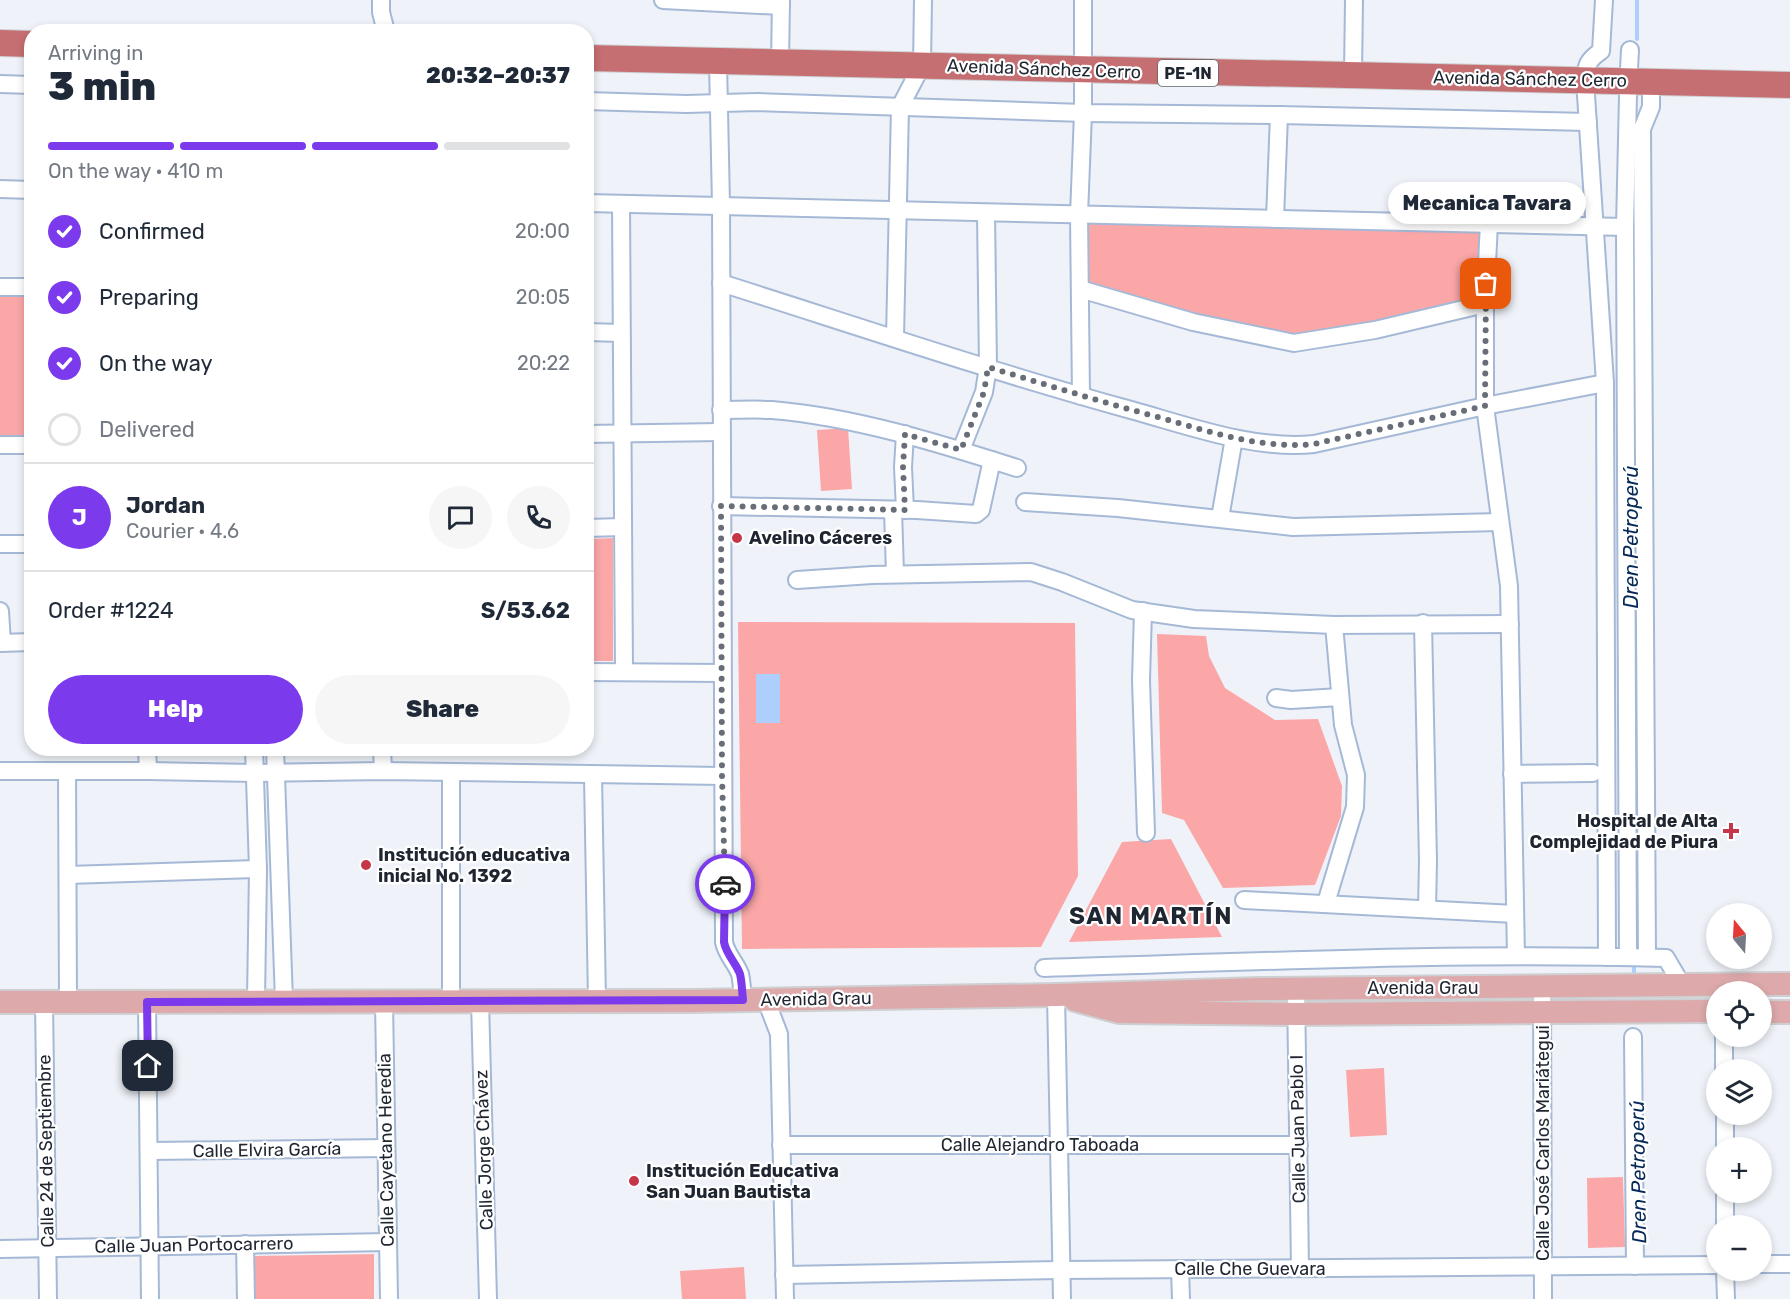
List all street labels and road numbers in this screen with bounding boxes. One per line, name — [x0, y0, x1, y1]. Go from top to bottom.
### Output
street label: Avenida Sánchez Cerro — [947, 55, 1141, 83]
road number: PE-1N — [1158, 60, 1218, 86]
street label: Avenida Sánchez Cerro — [1433, 66, 1627, 92]
street label: Avenida Grau — [1367, 977, 1479, 999]
street label: Avenida Grau — [760, 987, 872, 1011]
street label: Calle José Carlos Mariátegui — [1532, 1025, 1554, 1261]
street label: Calle Cayetano Heredia — [373, 1053, 399, 1247]
street label: Calle 24 de Septiembre — [33, 1054, 59, 1248]
street label: Calle Juan Pablo I — [1286, 1054, 1310, 1204]
street label: Calle Jorge Chávez — [470, 1069, 498, 1231]
street label: Calle Alejandro Taboada — [941, 1134, 1139, 1156]
street label: Calle Elvira García — [192, 1138, 342, 1162]
street label: Calle Juan Portocarrero — [94, 1232, 294, 1258]
street label: Calle Che Guevara — [1174, 1258, 1326, 1280]

